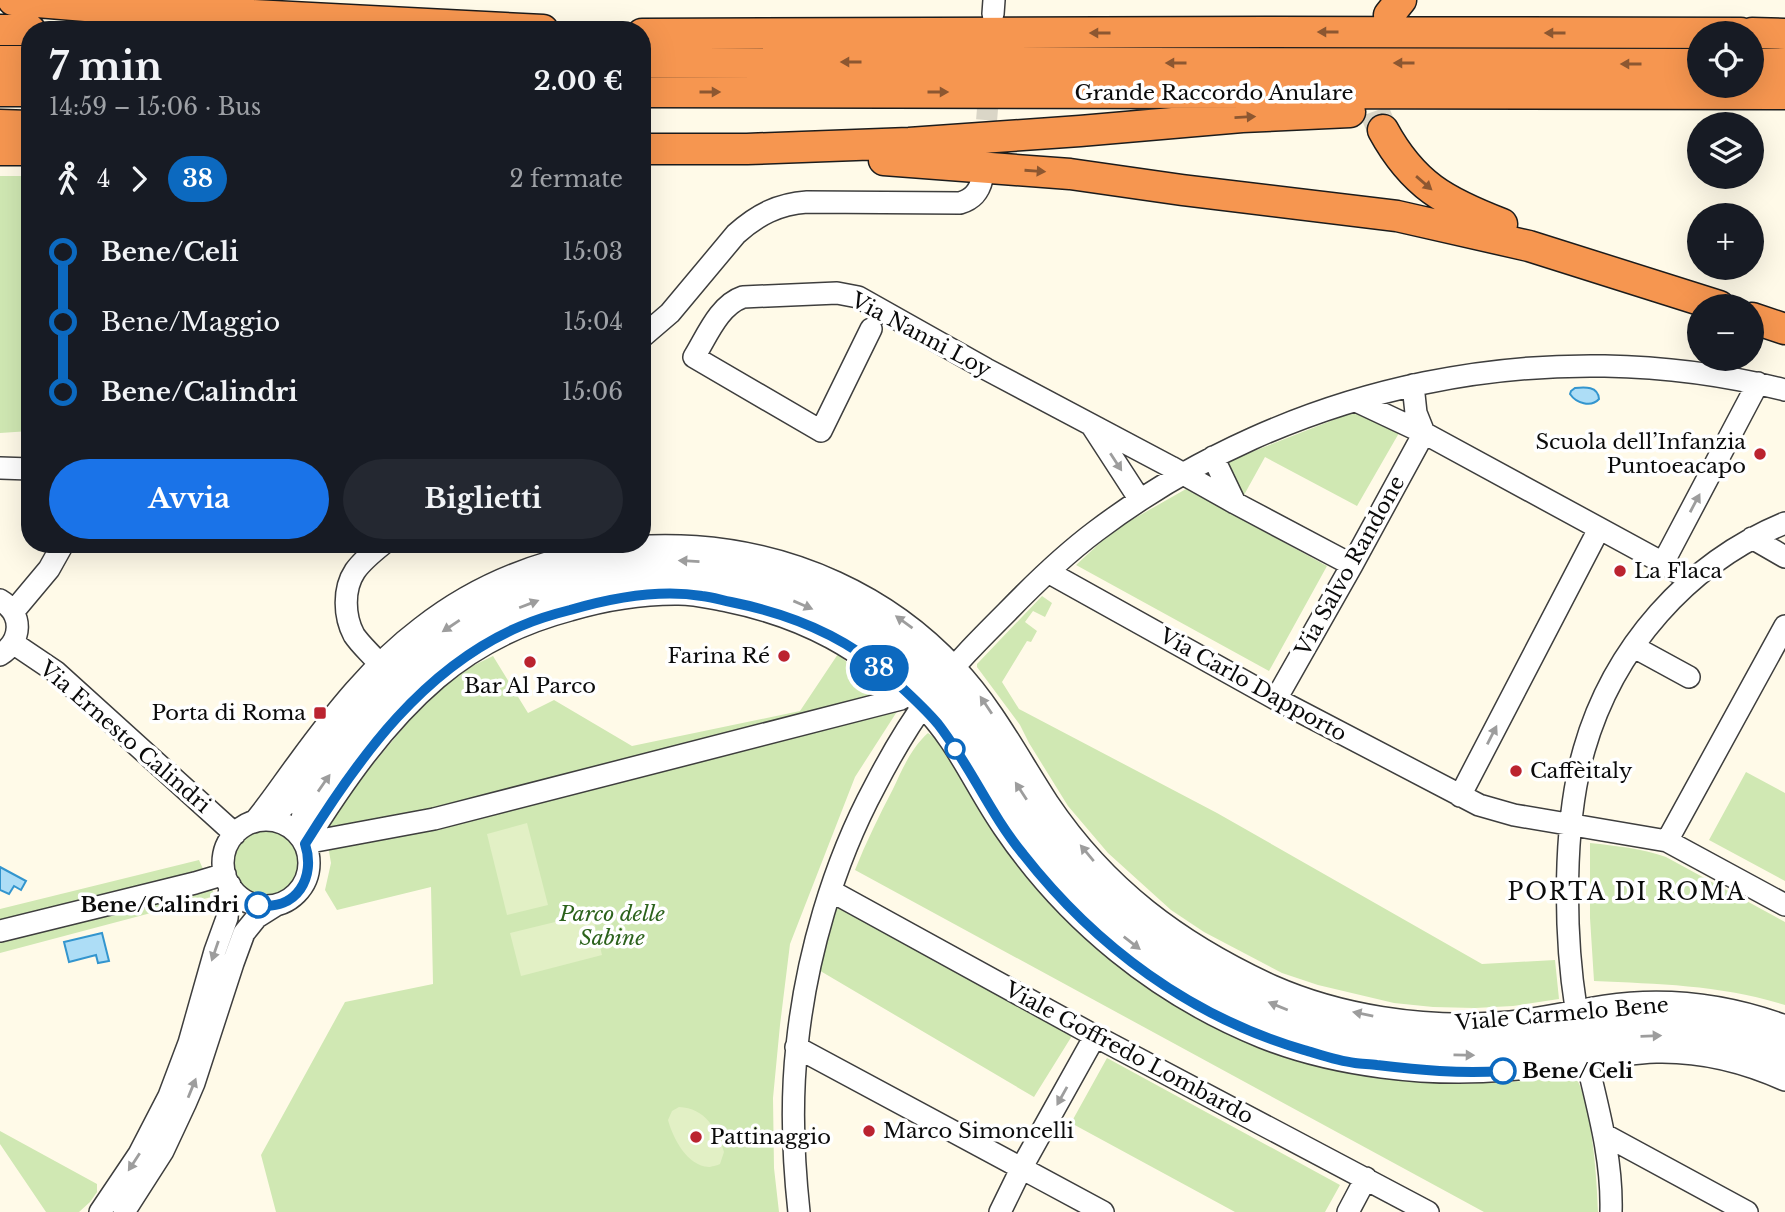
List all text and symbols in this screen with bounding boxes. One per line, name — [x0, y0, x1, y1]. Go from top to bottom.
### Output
map controls — [1687, 21, 1764, 371]
button: locate — [1687, 21, 1764, 98]
one-way arrow — [1089, 27, 1111, 39]
one-way arrow — [1316, 27, 1338, 38]
one-way arrow — [1544, 27, 1566, 39]
text: 7 min — [49, 43, 162, 90]
one-way arrow — [839, 56, 861, 68]
one-way arrow — [1165, 57, 1187, 69]
one-way arrow — [1392, 57, 1414, 69]
one-way arrow — [1620, 58, 1642, 70]
text: 2.00 € — [534, 65, 623, 97]
street label: Grande Raccordo Anulare — [1075, 80, 1353, 106]
one-way arrow — [700, 86, 722, 98]
one-way arrow — [927, 86, 949, 98]
text: 14:59 – 15:06 · Bus — [49, 93, 261, 121]
one-way arrow — [1235, 111, 1257, 122]
button: layers — [1687, 112, 1764, 189]
icon: walk — [49, 160, 87, 198]
icon: forward — [120, 160, 158, 198]
text: 38 — [182, 164, 213, 193]
text: 4 — [97, 165, 110, 193]
text: 2 fermate — [510, 165, 623, 193]
one-way arrow — [1024, 166, 1046, 177]
one-way arrow — [1415, 175, 1433, 191]
button: + — [1687, 203, 1764, 280]
text: Bene/Celi — [101, 236, 239, 268]
text: 15:03 — [563, 238, 623, 266]
street label: Via Nanni Loy — [846, 287, 996, 383]
button: − — [1687, 294, 1764, 371]
text: Bene/Maggio — [101, 306, 280, 338]
text: 15:04 — [563, 308, 623, 336]
text: Bene/Calindri — [101, 376, 298, 408]
text: 15:06 — [562, 378, 623, 406]
place label: Scuola dell’Infanzia Puntoeacapo — [1536, 429, 1746, 479]
marker: Scuola dell’Infanzia Puntoeacapo — [1752, 446, 1768, 462]
one-way arrow — [1109, 452, 1122, 472]
button: Avvia — [49, 459, 329, 539]
button: Biglietti — [343, 459, 623, 539]
street label: Via Salvo Randone — [1289, 471, 1410, 661]
one-way arrow — [1689, 493, 1701, 512]
one-way arrow — [678, 556, 700, 567]
place label: La Flaca — [1634, 558, 1722, 584]
marker: La Flaca — [1612, 563, 1628, 579]
one-way arrow — [519, 598, 540, 609]
one-way arrow — [793, 599, 813, 611]
one-way arrow — [895, 615, 913, 630]
one-way arrow — [441, 619, 460, 632]
street label: Via Carlo Dapporto — [1154, 622, 1351, 747]
place label: Farina Ré — [668, 643, 770, 669]
line badge: 38 — [848, 645, 910, 691]
marker: Farina Ré — [776, 648, 792, 664]
text: 38 — [864, 653, 894, 682]
marker: Bar Al Parco — [522, 654, 538, 670]
street label: Via Ernesto Calindri — [33, 655, 216, 818]
place label: Bar Al Parco — [464, 673, 596, 699]
one-way arrow — [979, 696, 993, 714]
place label: Porta di Roma — [151, 700, 306, 726]
marker: Porta di Roma — [312, 705, 328, 721]
one-way arrow — [1486, 725, 1497, 745]
unlabelled marker — [945, 739, 965, 759]
place label: Caffèitaly — [1530, 758, 1633, 784]
marker: Caffèitaly — [1508, 763, 1524, 779]
one-way arrow — [317, 774, 331, 792]
one-way arrow — [1015, 781, 1028, 800]
one-way arrow — [1080, 844, 1095, 861]
district label: PORTA DI ROMA — [1507, 878, 1747, 906]
place label: Bene/Calindri — [80, 892, 239, 918]
marker: Bene/Calindri — [245, 892, 271, 918]
park label: Parco delle Sabine — [558, 901, 665, 951]
one-way arrow — [1123, 935, 1141, 949]
one-way arrow — [209, 941, 220, 962]
street label: Viale Goffredo Lombardo — [999, 976, 1258, 1130]
street label: Viale Carmelo Bene — [1453, 992, 1670, 1036]
one-way arrow — [1267, 1001, 1288, 1012]
one-way arrow — [1352, 1008, 1374, 1019]
one-way arrow — [1640, 1030, 1662, 1042]
one-way arrow — [1453, 1049, 1475, 1061]
marker: Bene/Celi — [1490, 1058, 1516, 1084]
place label: Bene/Celi — [1522, 1058, 1634, 1084]
one-way arrow — [187, 1077, 198, 1098]
one-way arrow — [1056, 1086, 1068, 1105]
place label: Marco Simoncelli — [883, 1118, 1074, 1144]
marker: Marco Simoncelli — [861, 1123, 877, 1139]
place label: Pattinaggio — [710, 1124, 831, 1150]
marker: Pattinaggio — [688, 1129, 704, 1145]
one-way arrow — [127, 1152, 140, 1172]

